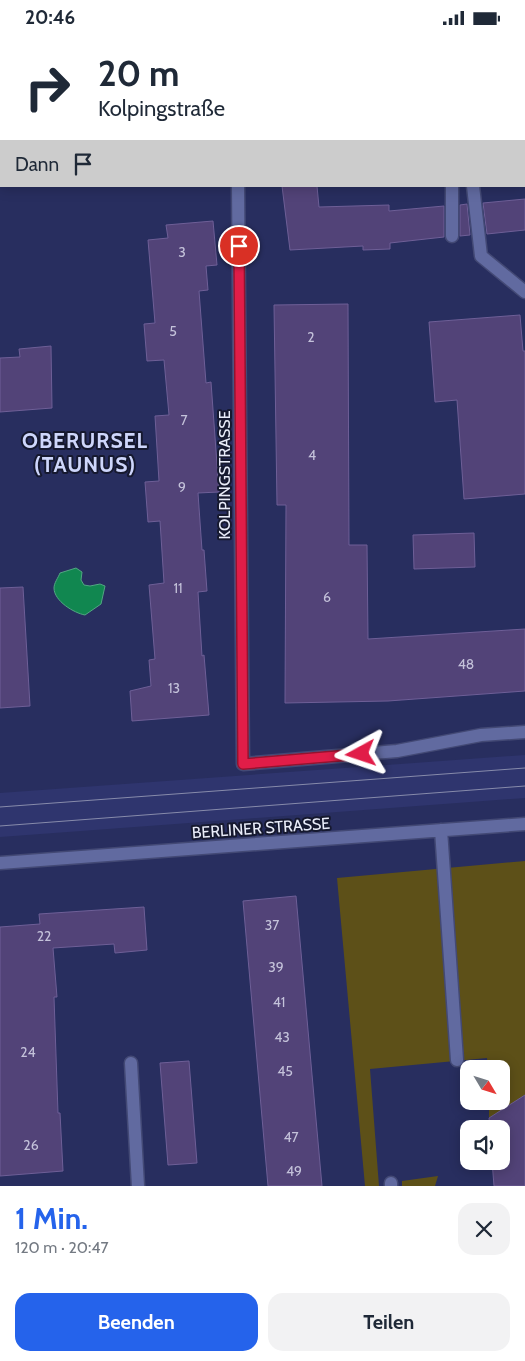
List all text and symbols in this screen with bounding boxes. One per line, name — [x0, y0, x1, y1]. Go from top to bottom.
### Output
text: 20:46 — [25, 6, 75, 29]
text: 20 m — [98, 52, 180, 95]
icon: right — [15, 55, 80, 120]
text: Kolpingstraße — [98, 95, 225, 122]
icon: arrive — [69, 150, 97, 178]
text: Dann — [15, 153, 59, 176]
pin — [218, 225, 260, 267]
icon: arrive — [225, 232, 253, 260]
house number: 3 — [178, 243, 186, 261]
house number: 5 — [169, 322, 177, 340]
house number: 2 — [307, 328, 315, 346]
street label: KOLPINGSTRASSE — [215, 410, 234, 540]
house number: 7 — [180, 411, 188, 429]
district label: OBERURSEL (TAUNUS) — [22, 428, 148, 477]
house number: 4 — [308, 446, 316, 464]
house number: 9 — [178, 478, 186, 496]
house number: 11 — [173, 579, 183, 597]
house number: 6 — [323, 588, 331, 606]
house number: 48 — [458, 655, 474, 673]
house number: 13 — [168, 679, 180, 697]
position arrow — [334, 727, 386, 779]
street label: BERLINER STRASSE — [191, 814, 331, 842]
house number: 37 — [265, 916, 279, 934]
house number: 22 — [37, 927, 51, 945]
house number: 39 — [268, 958, 284, 976]
house number: 41 — [273, 993, 285, 1011]
house number: 43 — [274, 1028, 290, 1046]
house number: 24 — [20, 1043, 36, 1061]
north arrow — [460, 1060, 510, 1110]
map controls — [460, 1060, 510, 1170]
house number: 45 — [277, 1062, 293, 1080]
button: sound — [460, 1120, 510, 1170]
house number: 47 — [283, 1128, 299, 1146]
house number: 26 — [23, 1136, 39, 1154]
house number: 49 — [286, 1162, 302, 1180]
text: 1 Min. — [15, 1200, 88, 1237]
button: close — [458, 1203, 510, 1255]
text: 120 m · 20:47 — [15, 1238, 109, 1257]
button: Beenden — [15, 1293, 258, 1351]
button: Teilen — [268, 1293, 510, 1351]

